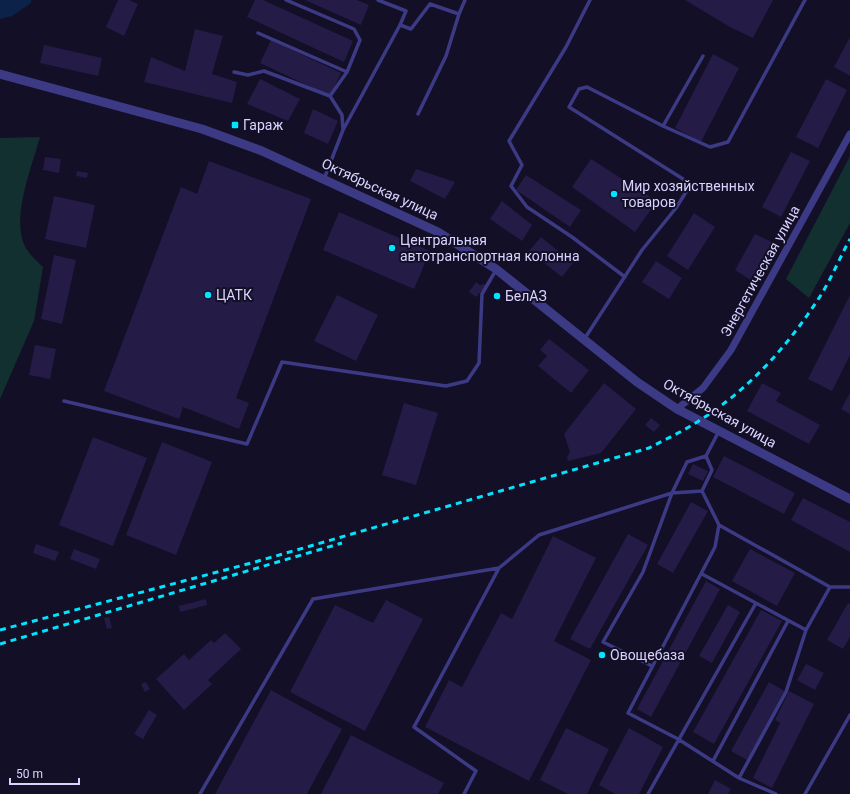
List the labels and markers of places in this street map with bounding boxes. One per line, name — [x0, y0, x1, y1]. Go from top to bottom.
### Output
place label: Гараж — [243, 117, 283, 133]
marker: Гараж — [230, 120, 240, 130]
place label: Мир хозяйственных товаров — [622, 178, 755, 210]
marker: Мир хозяйственных товаров — [609, 189, 619, 199]
place label: Центральная автотранспортная колонна — [400, 232, 580, 264]
marker: Центральная автотранспортная колонна — [387, 243, 397, 253]
place label: ЦАТК — [216, 287, 252, 303]
place label: БелАЗ — [505, 288, 547, 304]
marker: ЦАТК — [203, 290, 213, 300]
marker: БелАЗ — [492, 291, 502, 301]
place label: Овощебаза — [610, 647, 685, 663]
marker: Овощебаза — [597, 650, 607, 660]

